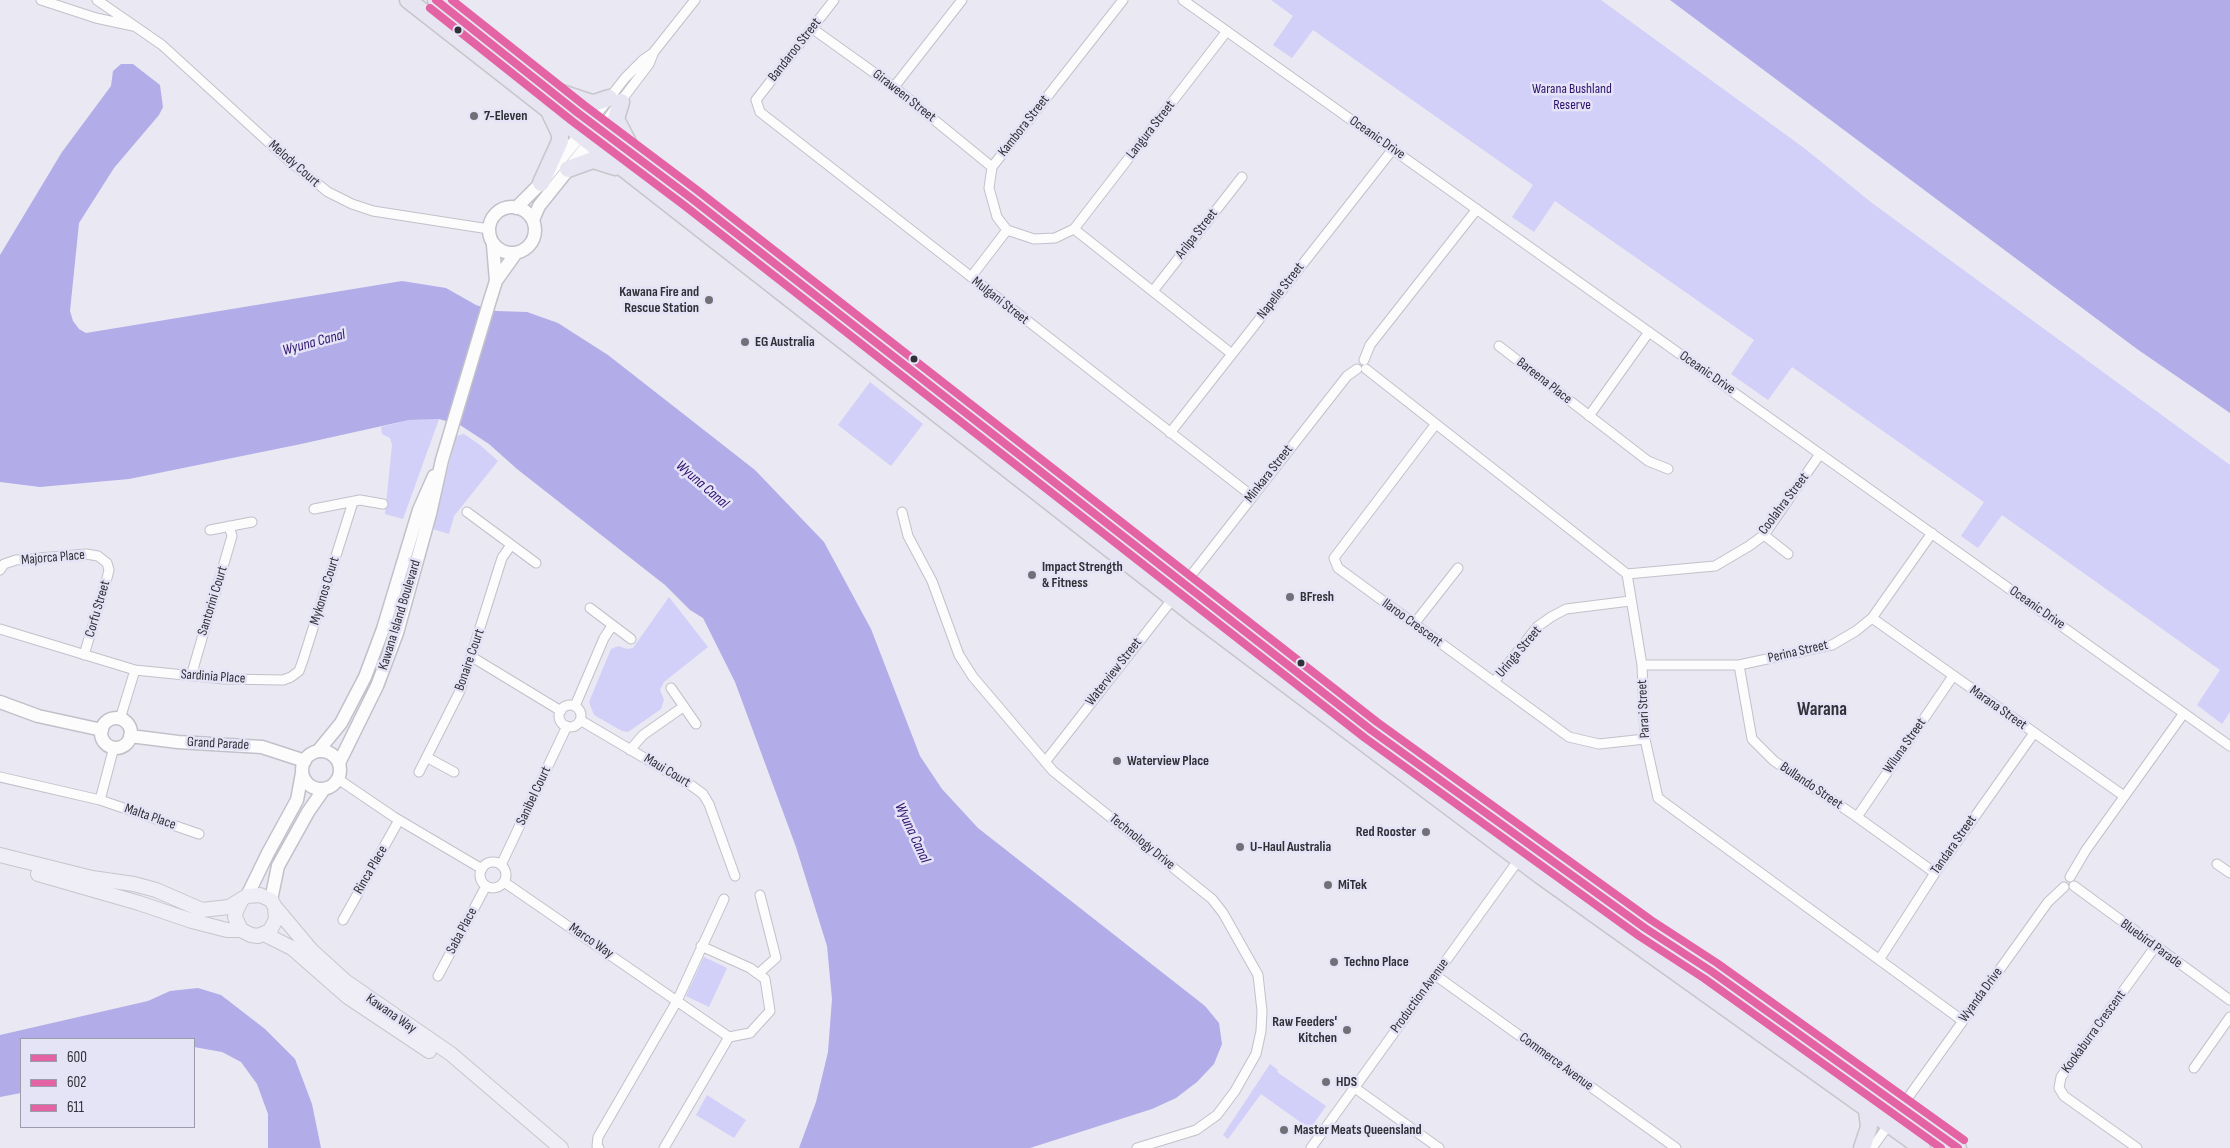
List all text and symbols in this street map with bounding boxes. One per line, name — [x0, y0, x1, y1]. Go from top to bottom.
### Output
street label: Bandaroo Street — [765, 15, 825, 85]
unlabelled marker — [453, 25, 463, 35]
street label: Giraween Street — [869, 66, 939, 126]
park label: Warana Bushland Reserve — [1532, 81, 1612, 114]
street label: Kambora Street — [995, 92, 1053, 160]
street label: Langura Street — [1123, 98, 1179, 162]
place label: 7-Eleven — [484, 108, 527, 124]
marker: 7-Eleven — [468, 110, 480, 122]
street label: Oceanic Drive — [1346, 113, 1408, 163]
street label: Melody Court — [265, 137, 323, 191]
street label: Arilpa Street — [1172, 206, 1222, 262]
street label: Napelle Street — [1254, 260, 1308, 322]
street label: Mulgani Street — [968, 273, 1032, 329]
place label: Kawana Fire and Rescue Station — [619, 284, 699, 316]
marker: Kawana Fire and Rescue Station — [703, 294, 715, 306]
water label: Wyuna Canal — [281, 326, 347, 360]
place label: EG Australia — [755, 334, 815, 350]
marker: EG Australia — [739, 336, 751, 348]
street label: Oceanic Drive — [1676, 348, 1738, 398]
unlabelled marker — [909, 354, 919, 364]
street label: Bareena Place — [1513, 354, 1575, 408]
street label: Minkara Street — [1241, 442, 1297, 506]
water label: Wyuna Canal — [672, 457, 732, 513]
street label: Coolahra Street — [1755, 470, 1813, 538]
street label: Majorca Place — [20, 547, 86, 569]
street label: Mykonos Court — [307, 555, 343, 627]
street label: Kawana Island Boulevard — [375, 558, 425, 672]
place label: Impact Strength & Fitness — [1042, 559, 1123, 592]
street label: Santorini Court — [194, 564, 232, 638]
marker: Impact Strength & Fitness — [1026, 569, 1038, 581]
street label: Corfu Street — [82, 579, 114, 639]
street label: Oceanic Drive — [2006, 583, 2068, 633]
place label: BFresh — [1300, 589, 1334, 605]
marker: BFresh — [1284, 591, 1296, 603]
street label: Ilaroo Crescent — [1378, 595, 1446, 651]
street label: Uringa Street — [1493, 623, 1545, 681]
street label: Bonaire Court — [452, 627, 488, 693]
street label: Waterview Street — [1082, 635, 1146, 709]
street label: Perina Street — [1766, 637, 1830, 667]
unlabelled marker — [1296, 658, 1306, 668]
street label: Sardinia Place — [180, 666, 246, 688]
street label: Parari Street — [1634, 679, 1654, 739]
street label: Marana Street — [1966, 682, 2030, 734]
district label: Warana — [1797, 699, 1847, 721]
street label: Wiluna Street — [1880, 715, 1930, 777]
street label: Grand Parade — [187, 734, 249, 754]
street label: Maui Court — [641, 751, 693, 791]
place label: Waterview Place — [1127, 753, 1209, 769]
marker: Waterview Place — [1111, 755, 1123, 767]
street label: Bullando Street — [1776, 759, 1846, 813]
street label: Sanibel Court — [513, 764, 555, 828]
street label: Malta Place — [122, 800, 178, 834]
water label: Wyuna Canal — [890, 800, 934, 866]
street label: Technology Drive — [1106, 810, 1178, 874]
street label: Tandara Street — [1928, 812, 1980, 878]
place label: Red Rooster — [1356, 824, 1416, 840]
marker: Red Rooster — [1420, 826, 1432, 838]
place label: U-Haul Australia — [1250, 839, 1331, 855]
marker: U-Haul Australia — [1234, 841, 1246, 853]
street label: Rinca Place — [350, 843, 392, 897]
place label: MiTek — [1338, 877, 1367, 893]
marker: MiTek — [1322, 879, 1334, 891]
street label: Saba Place — [443, 905, 481, 957]
street label: Bluebird Parade — [2117, 916, 2185, 972]
street label: Marco Way — [565, 920, 617, 962]
place label: Techno Place — [1344, 954, 1409, 970]
marker: Techno Place — [1328, 956, 1340, 968]
street label: Production Avenue — [1387, 956, 1453, 1036]
street label: Wyanda Drive — [1956, 964, 2006, 1026]
street label: Kookaburra Crescent — [2058, 987, 2130, 1077]
street label: Kawana Way — [363, 991, 419, 1037]
place label: Raw Feeders' Kitchen — [1272, 1014, 1337, 1046]
marker: Raw Feeders' Kitchen — [1341, 1024, 1353, 1036]
street label: Commerce Avenue — [1516, 1029, 1596, 1095]
legend — [20, 1038, 195, 1128]
text: 600 — [67, 1048, 87, 1067]
text: 602 — [67, 1073, 86, 1092]
place label: HDS — [1336, 1074, 1357, 1090]
marker: HDS — [1320, 1076, 1332, 1088]
text: 611 — [67, 1098, 84, 1117]
place label: Master Meats Queensland — [1294, 1122, 1422, 1138]
marker: Master Meats Queensland — [1278, 1124, 1290, 1136]

